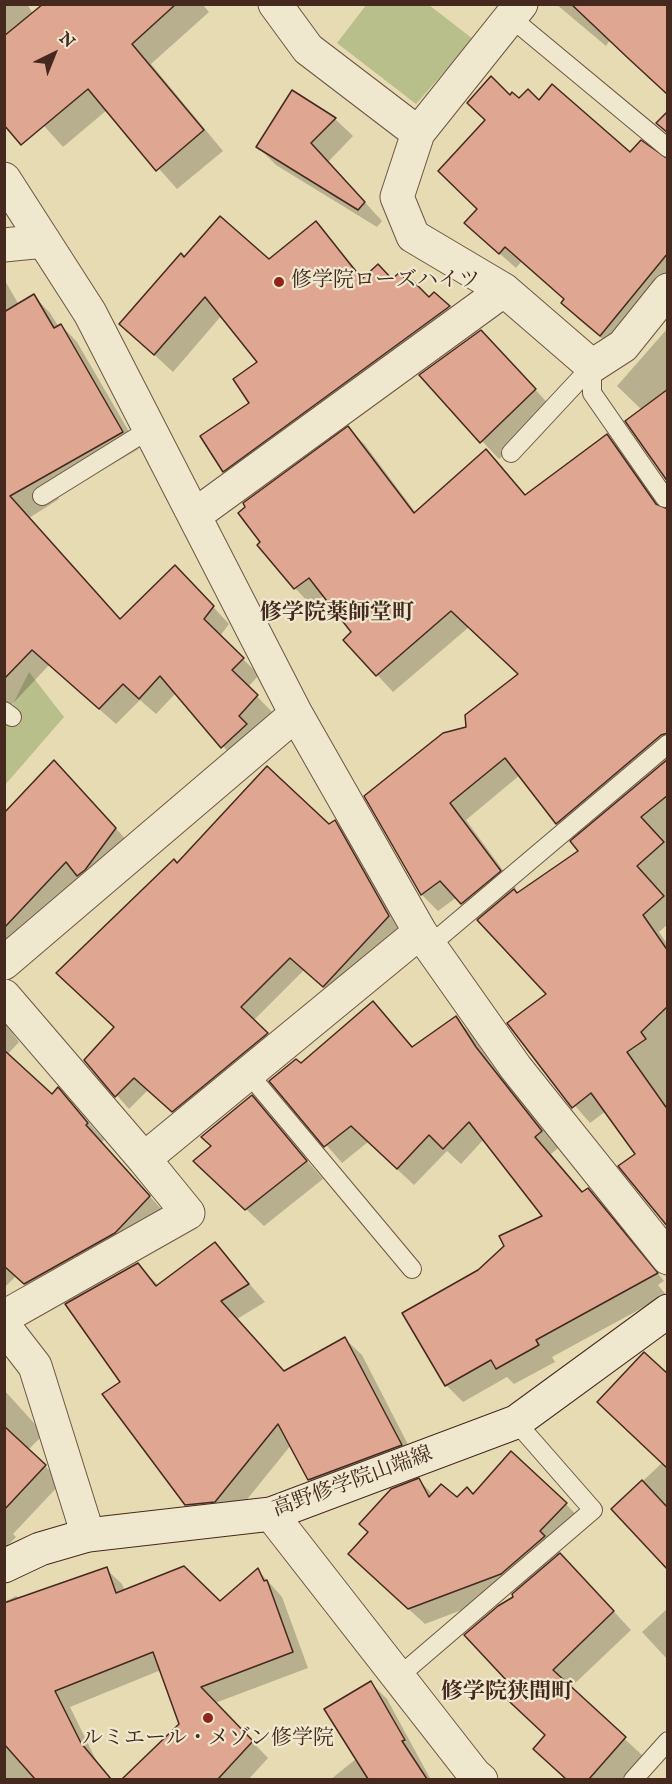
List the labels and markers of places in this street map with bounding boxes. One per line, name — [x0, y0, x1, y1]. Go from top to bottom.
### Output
place label: 修学院ローズハイツ — [291, 269, 480, 295]
marker: 修学院ローズハイツ — [272, 275, 286, 289]
marker: ルミエール・メゾン修学院 — [201, 1711, 215, 1725]
place label: ルミエール・メゾン修学院 — [82, 1727, 334, 1753]

